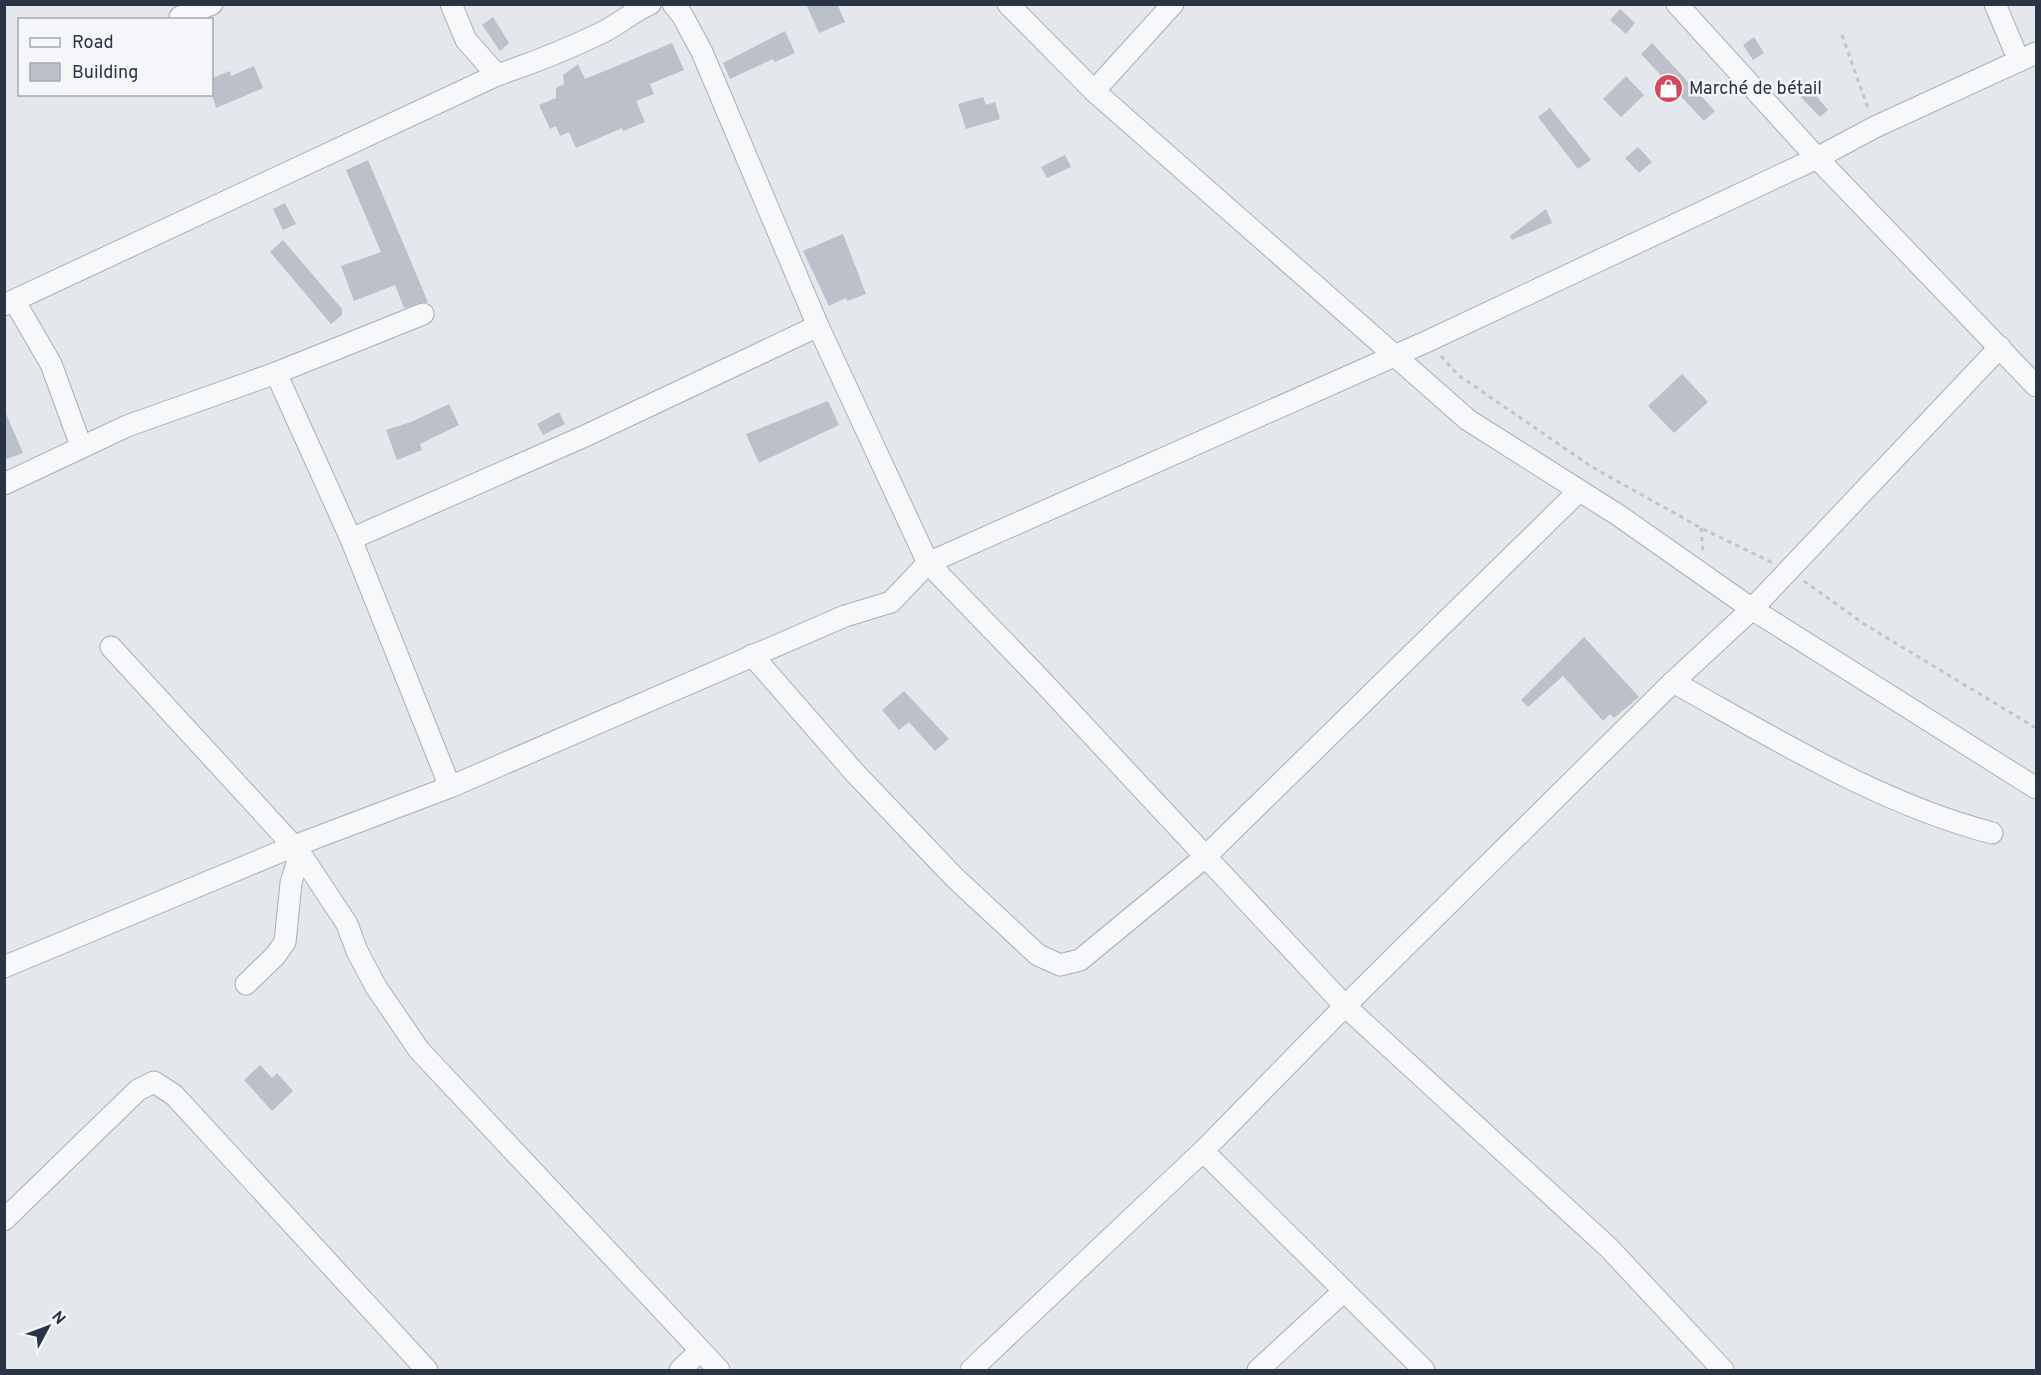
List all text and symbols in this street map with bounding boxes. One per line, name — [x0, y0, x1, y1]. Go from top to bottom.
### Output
legend — [18, 18, 213, 96]
text: Road — [72, 32, 114, 55]
text: Building — [72, 62, 138, 85]
shop icon: Marché de bétail — [1652, 73, 1684, 105]
place label: Marché de bétail — [1689, 78, 1822, 101]
north arrow — [18, 1297, 78, 1357]
text: N — [46, 1308, 69, 1329]

